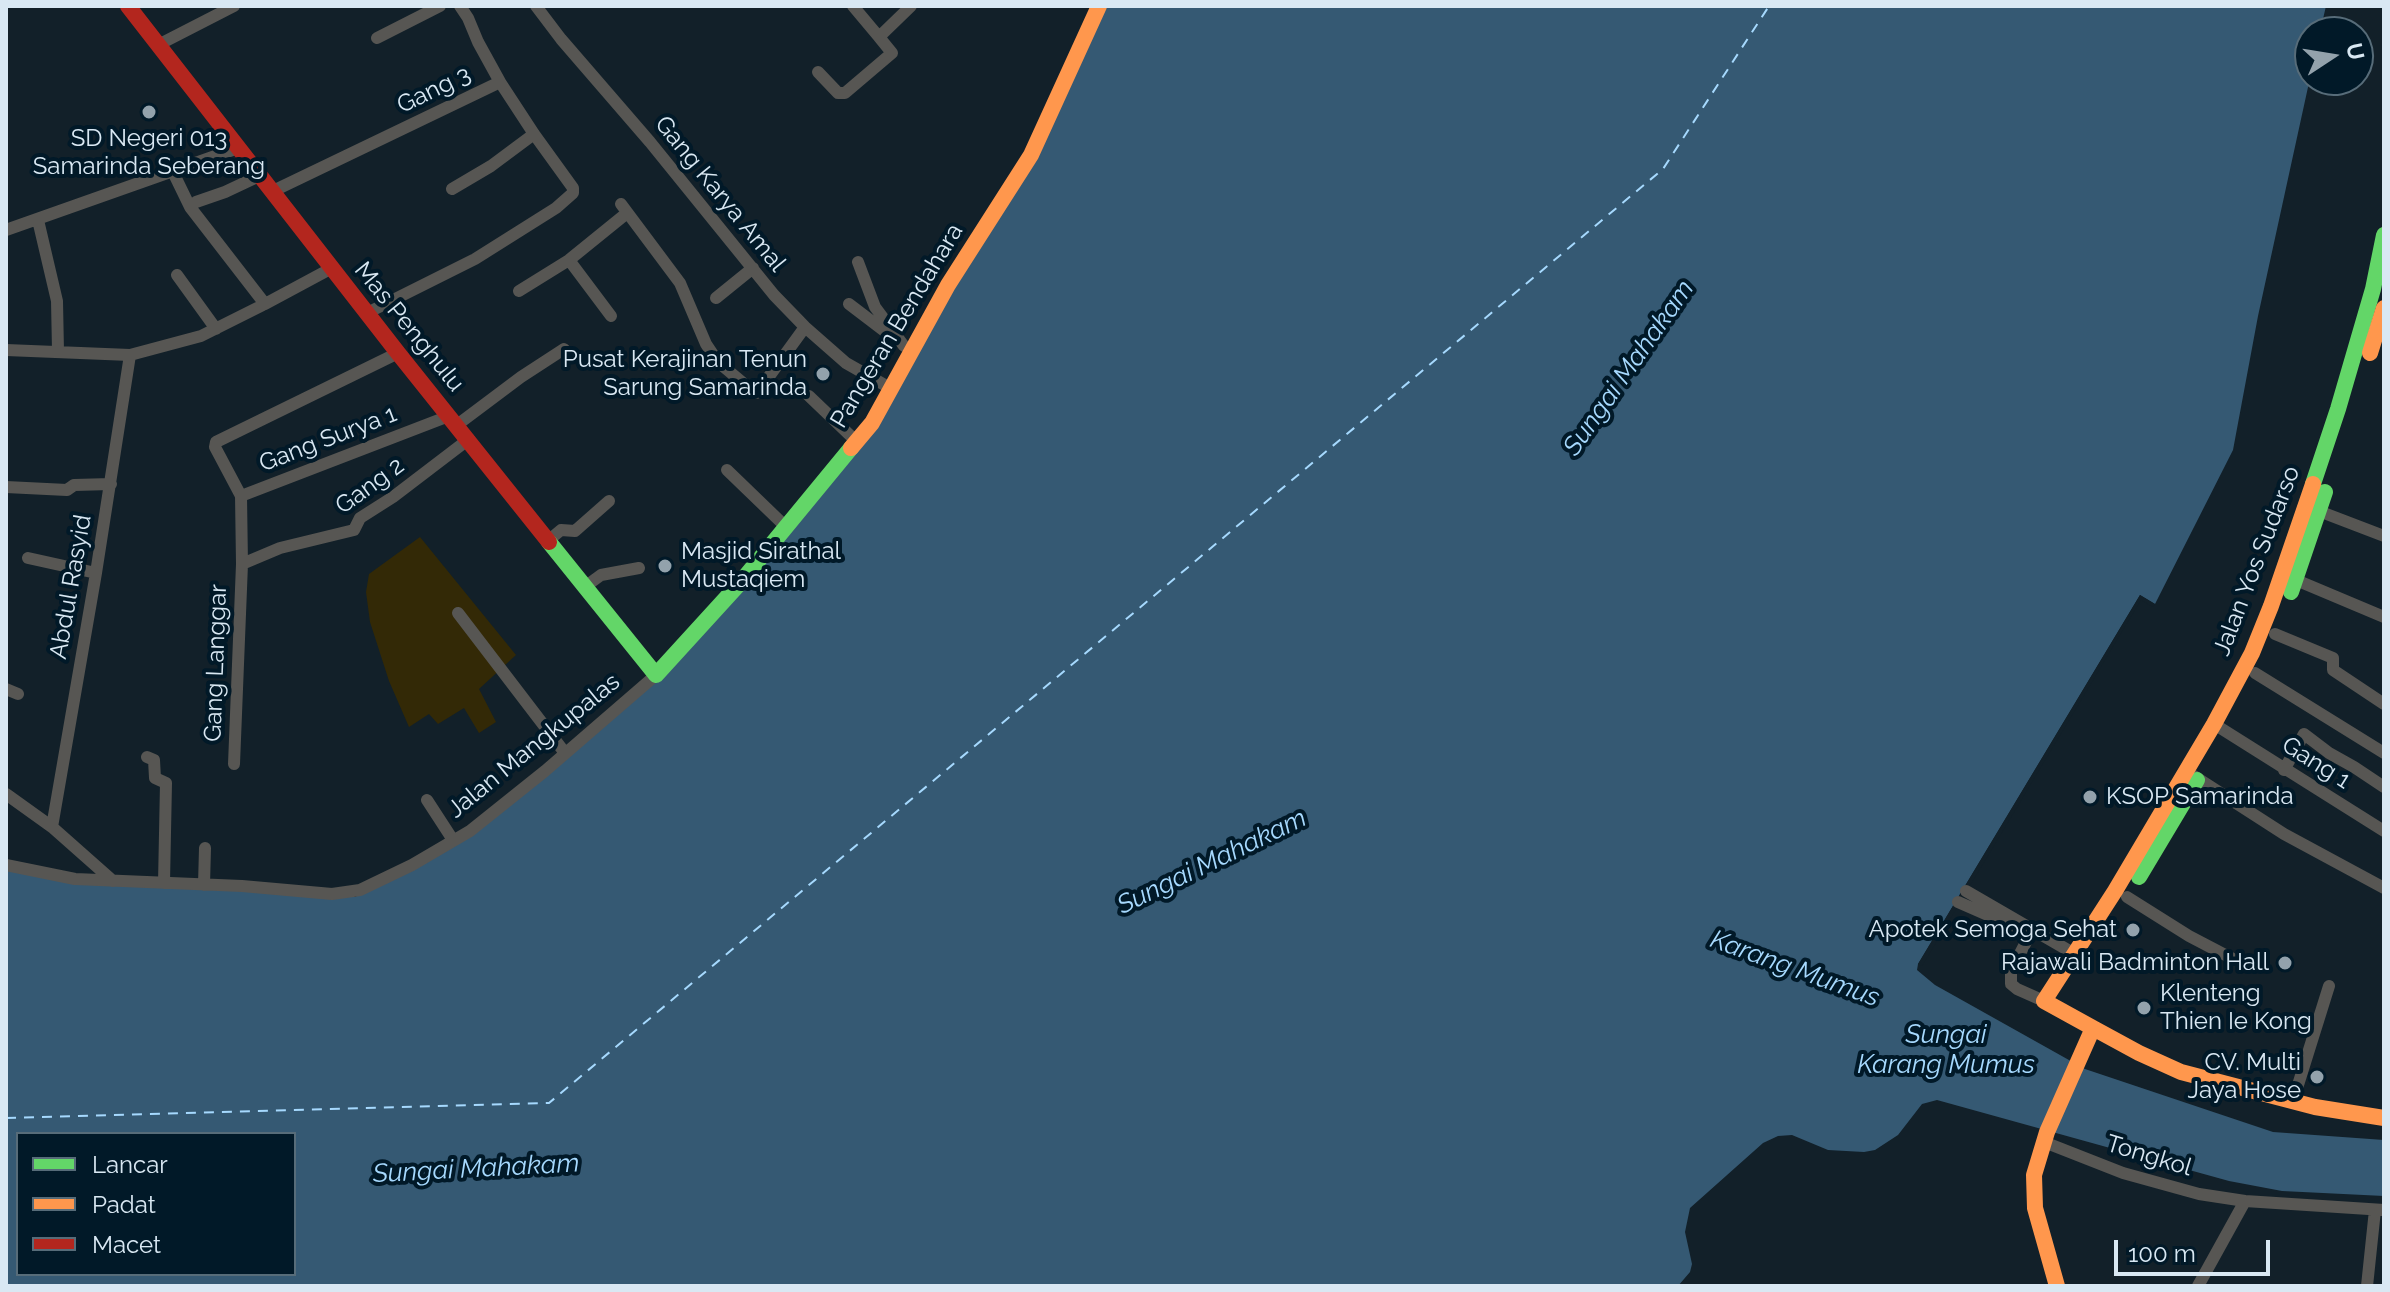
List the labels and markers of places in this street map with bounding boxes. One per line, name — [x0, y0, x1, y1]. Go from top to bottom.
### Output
marker: SD Negeri 013 Samarinda Seberang — [140, 103, 158, 121]
place label: SD Negeri 013 Samarinda Seberang — [33, 125, 265, 181]
place label: Pusat Kerajinan Tenun Sarung Samarinda — [563, 346, 807, 402]
marker: Pusat Kerajinan Tenun Sarung Samarinda — [814, 365, 832, 383]
place label: Masjid Sirathal Mustaqiem — [681, 538, 841, 594]
marker: Masjid Sirathal Mustaqiem — [656, 557, 674, 575]
place label: KSOP Samarinda — [2106, 783, 2294, 811]
marker: KSOP Samarinda — [2081, 788, 2099, 806]
place label: Apotek Semoga Sehat — [1868, 916, 2117, 944]
marker: Apotek Semoga Sehat — [2124, 921, 2142, 939]
place label: Rajawali Badminton Hall — [2001, 949, 2269, 977]
marker: Rajawali Badminton Hall — [2276, 954, 2294, 972]
place label: Klenteng Thien Ie Kong — [2160, 980, 2312, 1036]
marker: Klenteng Thien Ie Kong — [2135, 999, 2153, 1017]
place label: CV. Multi Jaya Hose — [2188, 1049, 2301, 1105]
marker: CV. Multi Jaya Hose — [2308, 1068, 2326, 1086]

